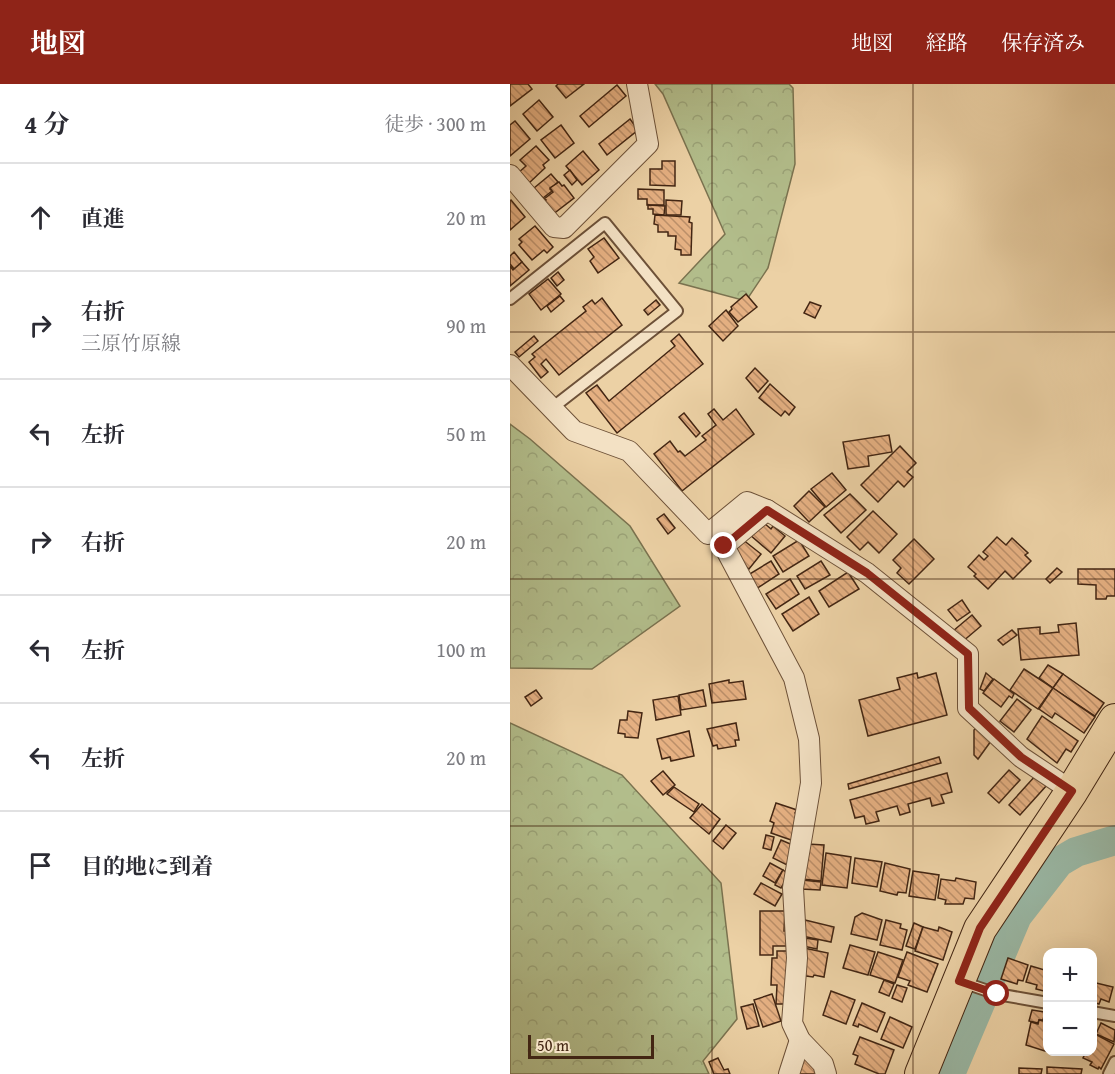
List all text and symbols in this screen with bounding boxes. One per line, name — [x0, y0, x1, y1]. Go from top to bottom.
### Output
text: 地図 — [30, 22, 86, 63]
text: 地図 — [851, 27, 893, 58]
text: 経路 — [926, 27, 968, 58]
text: 保存済み — [1001, 27, 1085, 58]
text: 4 分 — [24, 104, 69, 143]
text: 徒歩 · 300 m — [384, 109, 486, 138]
icon: ahead — [24, 201, 57, 234]
text: 直進 — [81, 202, 125, 234]
text: 20 m — [446, 203, 486, 232]
text: 右折 — [81, 295, 125, 327]
icon: right — [24, 309, 57, 342]
text: 90 m — [446, 311, 486, 340]
text: 三原竹原線 — [81, 328, 181, 357]
icon: left — [24, 417, 57, 450]
text: 左折 — [81, 418, 125, 450]
text: 50 m — [446, 419, 486, 448]
icon: right — [24, 525, 57, 558]
text: 右折 — [81, 526, 125, 558]
text: 20 m — [446, 527, 486, 556]
route end — [710, 532, 736, 558]
icon: left — [24, 633, 57, 666]
text: 左折 — [81, 634, 125, 666]
text: 100 m — [436, 635, 486, 664]
icon: left — [24, 741, 57, 774]
text: 左折 — [81, 742, 125, 774]
text: 20 m — [446, 743, 486, 772]
icon: arrive — [24, 849, 57, 882]
text: 目的地に到着 — [81, 850, 213, 882]
map controls — [1043, 948, 1097, 1056]
button: + — [1043, 948, 1097, 1002]
route start — [983, 980, 1009, 1006]
button: − — [1043, 1002, 1097, 1056]
scale bar — [528, 1032, 654, 1060]
text: 50 m — [537, 1033, 569, 1057]

